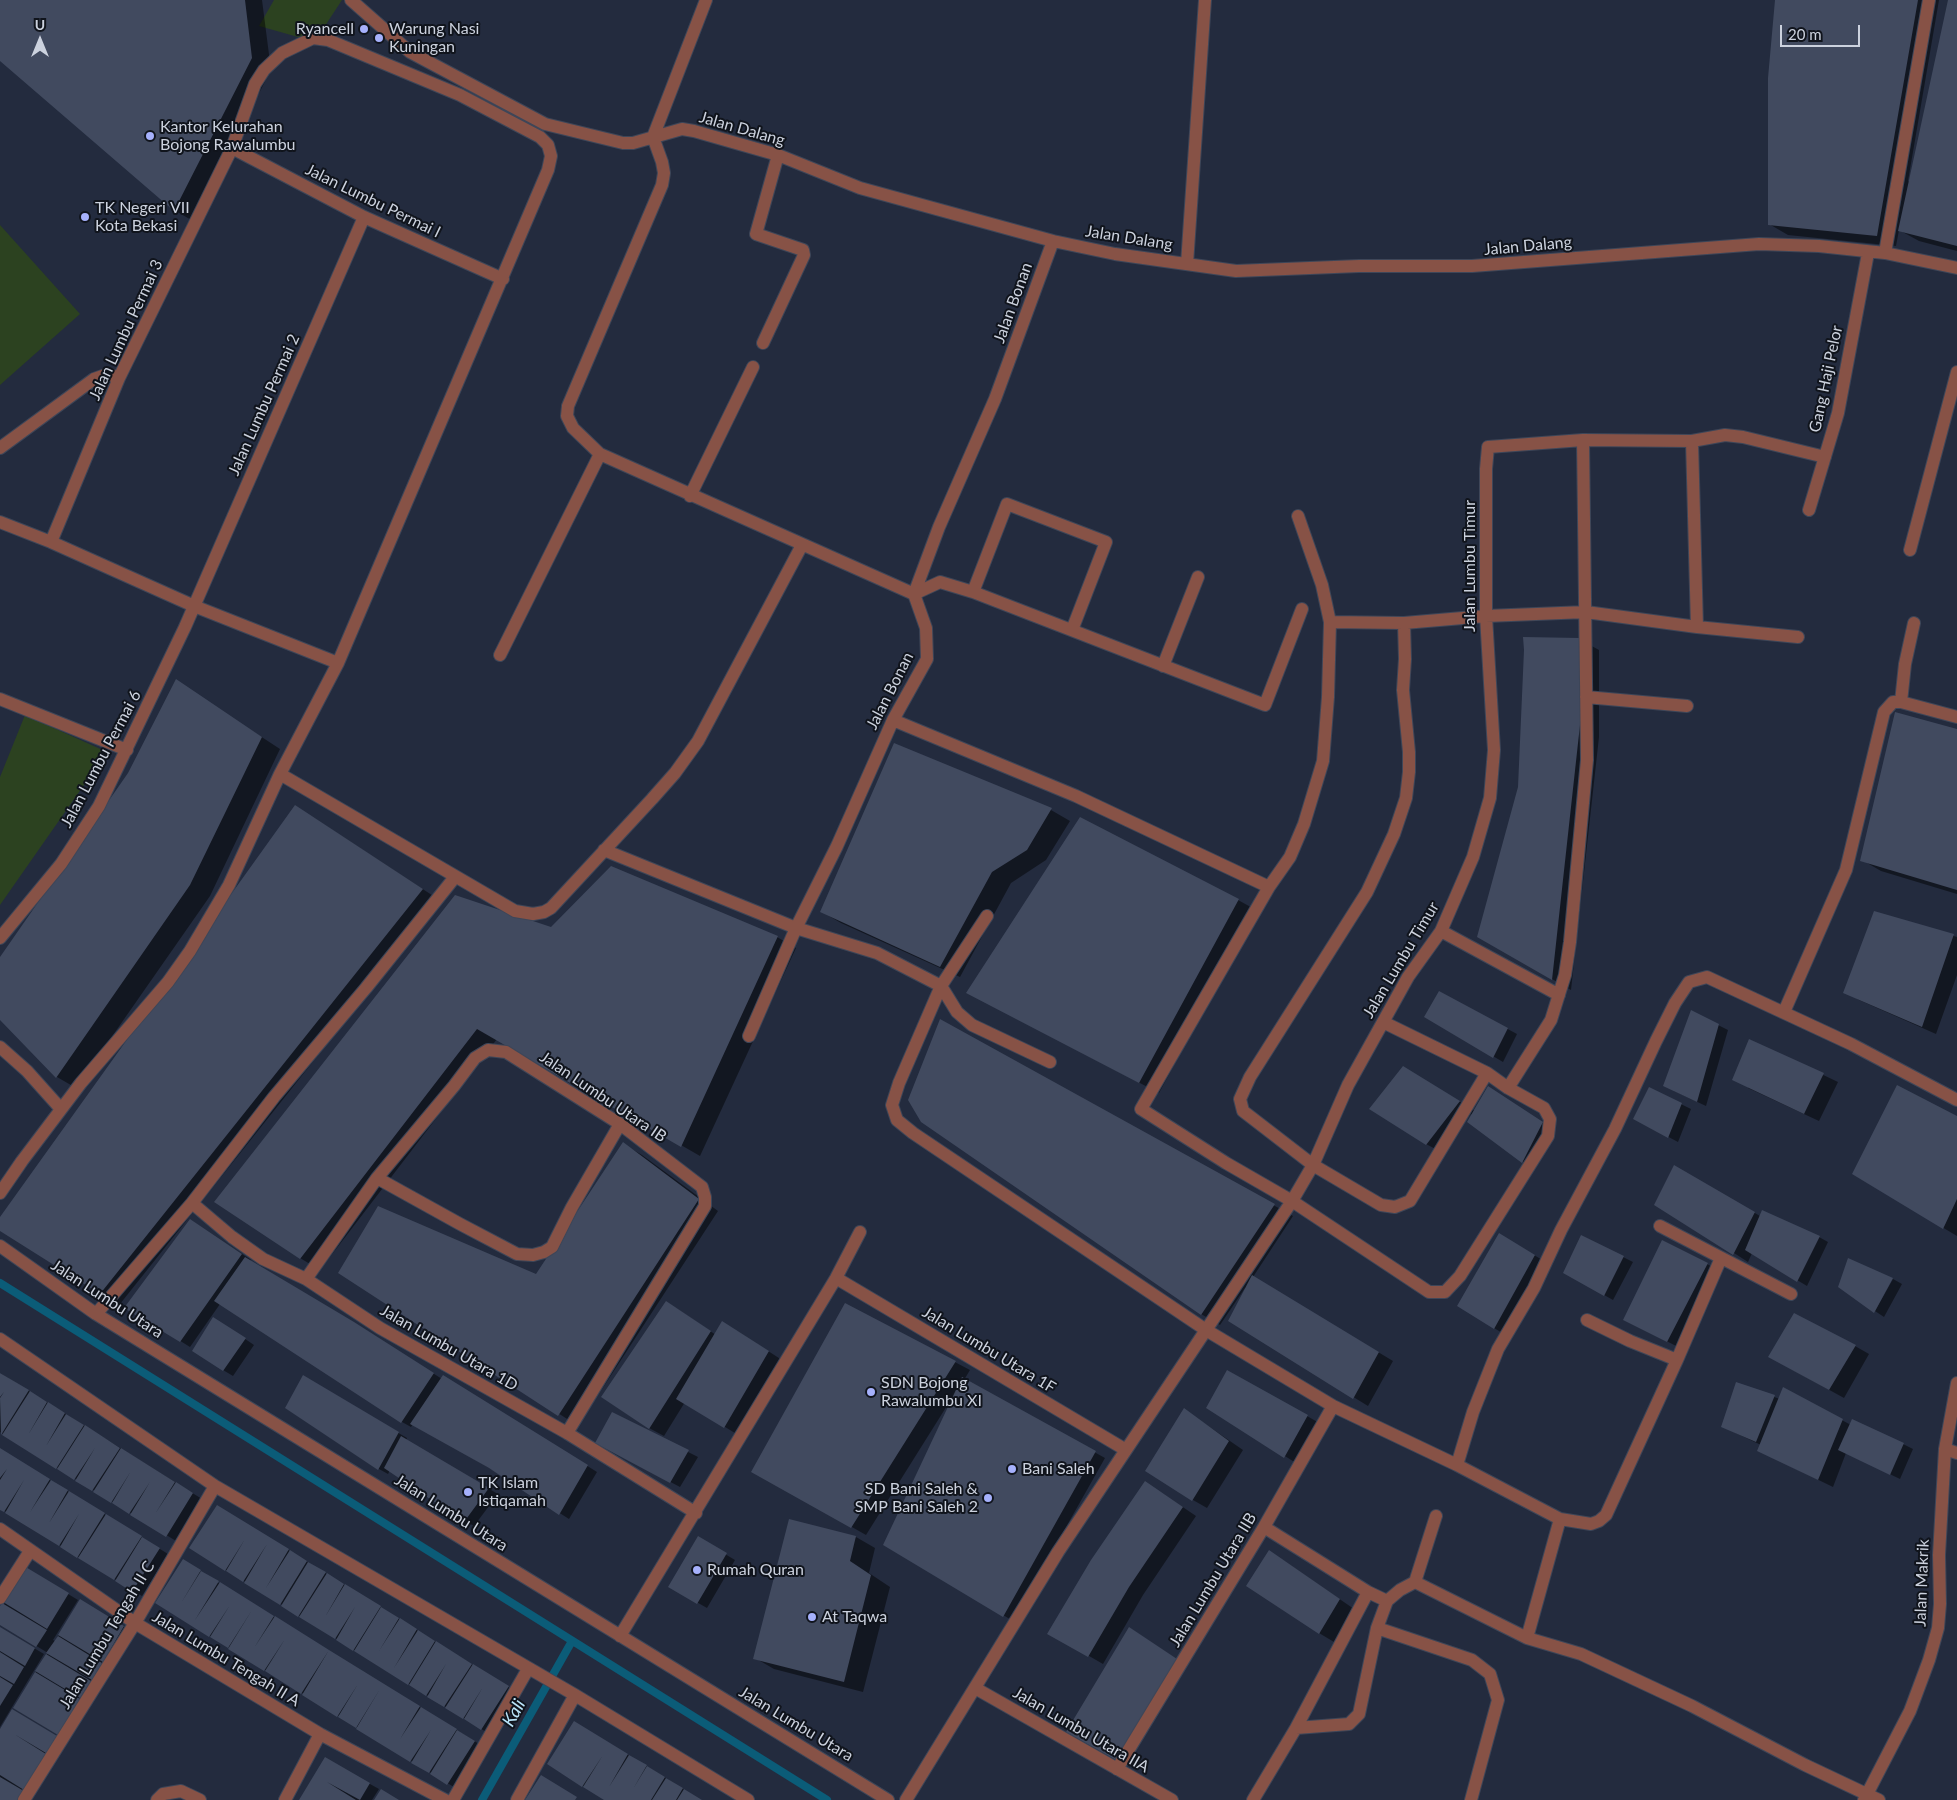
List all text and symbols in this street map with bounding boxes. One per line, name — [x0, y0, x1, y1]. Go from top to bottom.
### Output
north arrow — [15, 15, 65, 65]
scale bar — [1782, 15, 1862, 47]
text: U — [35, 16, 45, 33]
place label: Ryancell — [296, 19, 354, 39]
place label: Warung Nasi Kuningan — [389, 19, 479, 57]
marker: Ryancell — [358, 23, 370, 35]
text: 20 m — [1788, 25, 1822, 43]
marker: Warung Nasi Kuningan — [373, 32, 385, 44]
street label: Jalan Dalang — [697, 108, 787, 150]
place label: Kantor Kelurahan Bojong Rawalumbu — [160, 117, 296, 155]
marker: Kantor Kelurahan Bojong Rawalumbu — [144, 130, 156, 142]
street label: Jalan Lumbu Permai I — [302, 160, 444, 242]
place label: TK Negeri VII Kota Bekasi — [95, 198, 190, 236]
marker: TK Negeri VII Kota Bekasi — [79, 211, 91, 223]
street label: Jalan Dalang — [1084, 222, 1174, 254]
street label: Jalan Dalang — [1483, 233, 1573, 259]
street label: Jalan Lumbu Permai 3 — [85, 257, 167, 403]
street label: Jalan Bonan — [990, 260, 1036, 346]
street label: Gang Haji Pelor — [1805, 324, 1847, 434]
street label: Jalan Lumbu Permai 2 — [224, 331, 304, 479]
street label: Jalan Lumbu Timur — [1460, 500, 1480, 632]
street label: Jalan Bonan — [862, 649, 918, 733]
street label: Jalan Lumbu Permai 6 — [57, 687, 145, 831]
street label: Jalan Lumbu Timur — [1359, 898, 1443, 1022]
street label: Jalan Lumbu Utara IB — [536, 1047, 670, 1147]
street label: Jalan Lumbu Utara — [47, 1256, 167, 1342]
street label: Jalan Lumbu Utara 1D — [377, 1301, 521, 1395]
street label: Jalan Lumbu Utara 1F — [919, 1303, 1059, 1397]
place label: SDN Bojong Rawalumbu XI — [881, 1373, 982, 1411]
marker: SDN Bojong Rawalumbu XI — [865, 1386, 877, 1398]
place label: Bani Saleh — [1022, 1459, 1095, 1479]
marker: Bani Saleh — [1006, 1463, 1018, 1475]
street label: Jalan Lumbu Utara — [391, 1470, 511, 1556]
place label: TK Islam Istiqamah — [478, 1473, 546, 1511]
place label: SD Bani Saleh & SMP Bani Saleh 2 — [855, 1479, 978, 1517]
marker: TK Islam Istiqamah — [462, 1486, 474, 1498]
marker: SD Bani Saleh & SMP Bani Saleh 2 — [982, 1492, 994, 1504]
street label: Jalan Lumbu Utara IIB — [1165, 1509, 1261, 1651]
street label: Jalan Makrik — [1911, 1539, 1933, 1627]
street label: Jalan Lumbu Tengah II C — [55, 1558, 159, 1712]
place label: Rumah Quran — [707, 1560, 804, 1580]
marker: Rumah Quran — [691, 1564, 703, 1576]
street label: Jalan Lumbu Tengah II A — [149, 1607, 303, 1711]
place label: At Taqwa — [822, 1607, 887, 1627]
marker: At Taqwa — [806, 1611, 818, 1623]
street label: Jalan Lumbu Utara — [735, 1682, 857, 1766]
street label: Jalan Lumbu Utara IIA — [1010, 1683, 1152, 1777]
water label: Kali — [498, 1696, 530, 1730]

